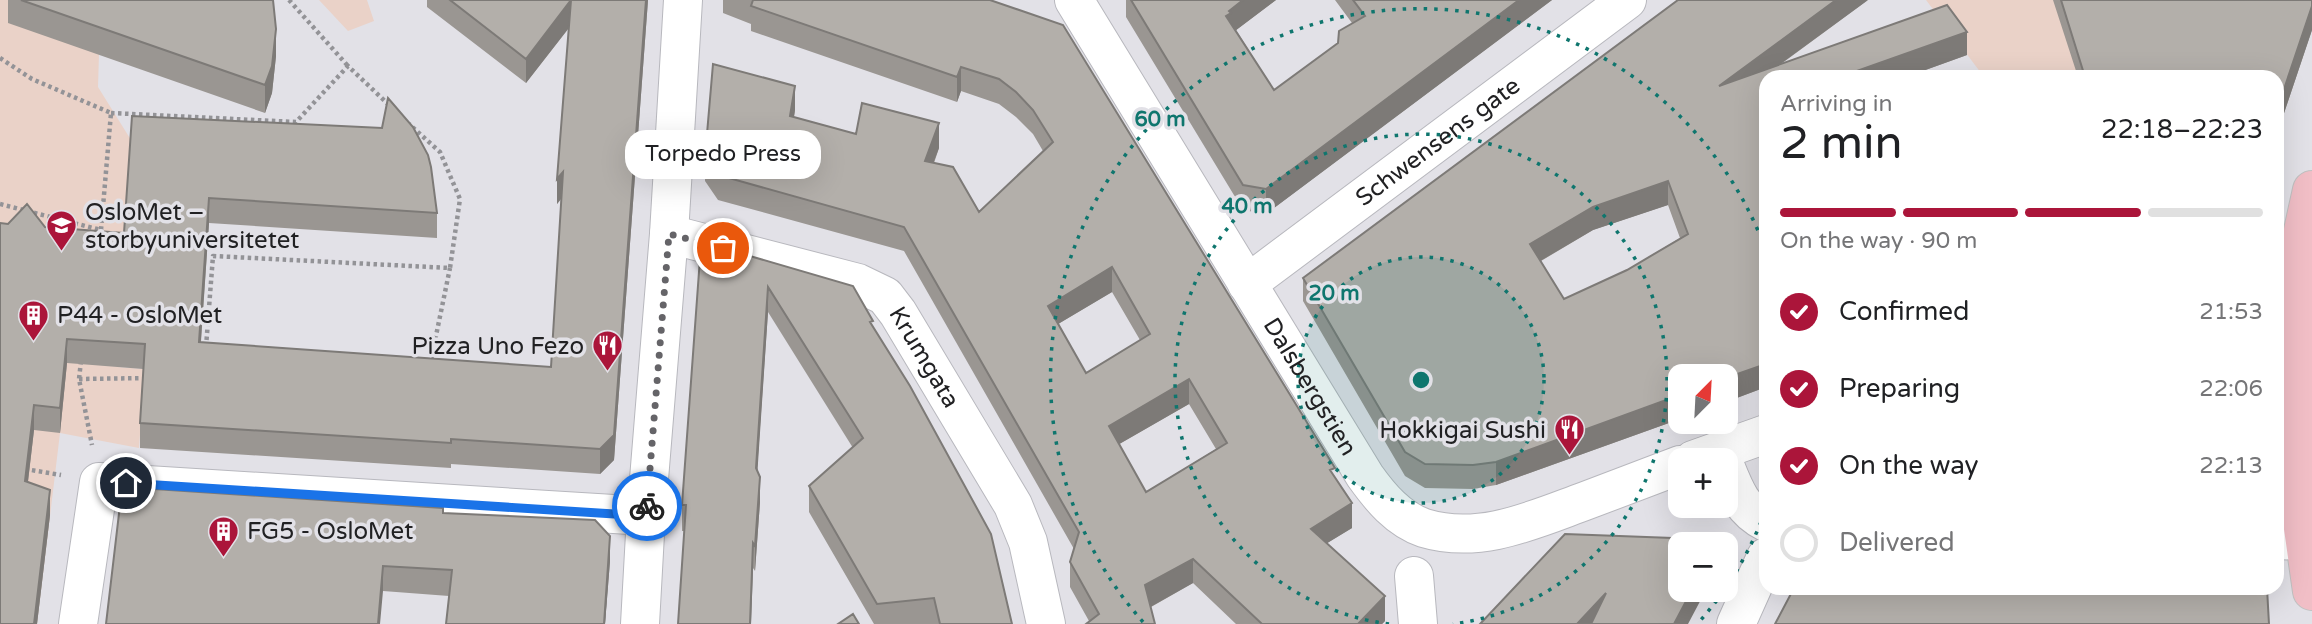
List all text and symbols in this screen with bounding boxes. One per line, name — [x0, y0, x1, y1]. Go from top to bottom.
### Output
street label: Schwensens gate — [1350, 71, 1525, 212]
text: Arriving in — [1780, 90, 1893, 118]
text: 60 m — [1134, 107, 1186, 132]
text: 22:18–22:23 — [2101, 114, 2263, 145]
text: 2 min — [1780, 116, 1903, 171]
callout: Torpedo Press — [625, 129, 821, 178]
text: Torpedo Press — [645, 140, 801, 168]
text: 40 m — [1221, 194, 1273, 219]
place label: OsloMet – storbyuniversitetet — [85, 198, 299, 255]
school or university icon: OsloMet – storbyuniversitetet — [45, 209, 79, 253]
pin — [693, 218, 753, 278]
text: On the way · 90 m — [1780, 227, 1977, 255]
icon: bag — [704, 229, 742, 267]
text: 20 m — [1308, 281, 1360, 306]
icon: check — [1780, 293, 1818, 331]
text: Confirmed — [1839, 296, 1969, 327]
building icon: P44 - OsloMet — [17, 298, 51, 342]
text: 21:53 — [2199, 298, 2263, 326]
place label: P44 - OsloMet — [57, 301, 222, 330]
street label: Krumgata — [883, 301, 966, 413]
street label: Dalsbergstien — [1257, 312, 1363, 461]
restaurant icon: Pizza Uno Fezo — [590, 329, 624, 373]
place label: Pizza Uno Fezo — [411, 332, 584, 361]
north arrow — [1668, 364, 1738, 434]
map controls — [1668, 364, 1738, 602]
centre of rings — [1409, 368, 1433, 392]
icon: check — [1780, 370, 1818, 408]
text: Preparing — [1839, 373, 1960, 404]
text: 22:06 — [2199, 375, 2263, 403]
restaurant icon: Hokkigai Sushi — [1552, 413, 1586, 457]
place label: Hokkigai Sushi — [1379, 416, 1546, 445]
icon: check — [1780, 447, 1818, 485]
button: + — [1668, 448, 1738, 518]
text: On the way — [1839, 450, 1979, 481]
text: 22:13 — [2199, 452, 2263, 480]
pin — [96, 453, 156, 513]
icon: home — [107, 464, 145, 502]
courier — [612, 471, 682, 541]
icon: bike — [628, 487, 666, 525]
building icon: FG5 - OsloMet — [207, 514, 241, 558]
place label: FG5 - OsloMet — [247, 517, 413, 546]
text: Delivered — [1839, 527, 1955, 558]
button: − — [1668, 532, 1738, 602]

